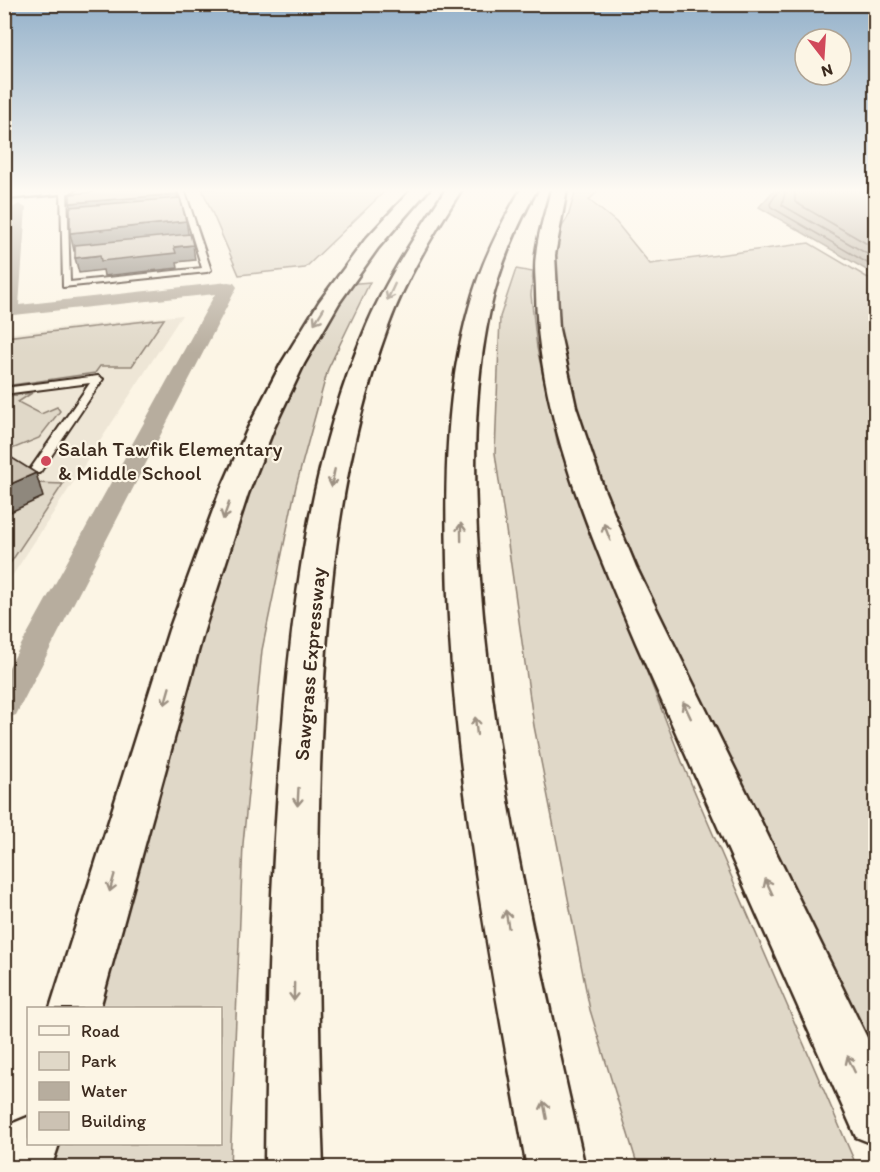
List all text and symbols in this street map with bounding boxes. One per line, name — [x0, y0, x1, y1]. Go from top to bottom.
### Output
north arrow — [793, 27, 853, 87]
text: N — [819, 60, 835, 82]
one-way arrow — [384, 283, 396, 301]
one-way arrow — [313, 307, 325, 324]
place label: Salah Tawfik Elementary & Middle School — [58, 436, 283, 485]
marker: Salah Tawfik Elementary & Middle School — [39, 454, 53, 468]
one-way arrow — [328, 468, 339, 487]
one-way arrow — [220, 501, 231, 519]
one-way arrow — [456, 523, 467, 543]
one-way arrow — [600, 523, 611, 542]
street label: Sawgrass Expressway — [289, 566, 330, 762]
one-way arrow — [161, 686, 172, 705]
one-way arrow — [680, 701, 692, 719]
one-way arrow — [470, 717, 481, 737]
one-way arrow — [293, 786, 304, 806]
one-way arrow — [106, 873, 117, 892]
one-way arrow — [762, 878, 774, 896]
one-way arrow — [501, 909, 512, 929]
one-way arrow — [288, 981, 300, 1001]
legend — [27, 1007, 222, 1145]
text: Road — [81, 1020, 120, 1042]
text: Park — [81, 1050, 116, 1072]
one-way arrow — [844, 1055, 856, 1073]
text: Water — [81, 1080, 127, 1102]
one-way arrow — [539, 1101, 550, 1120]
text: Building — [81, 1110, 147, 1132]

